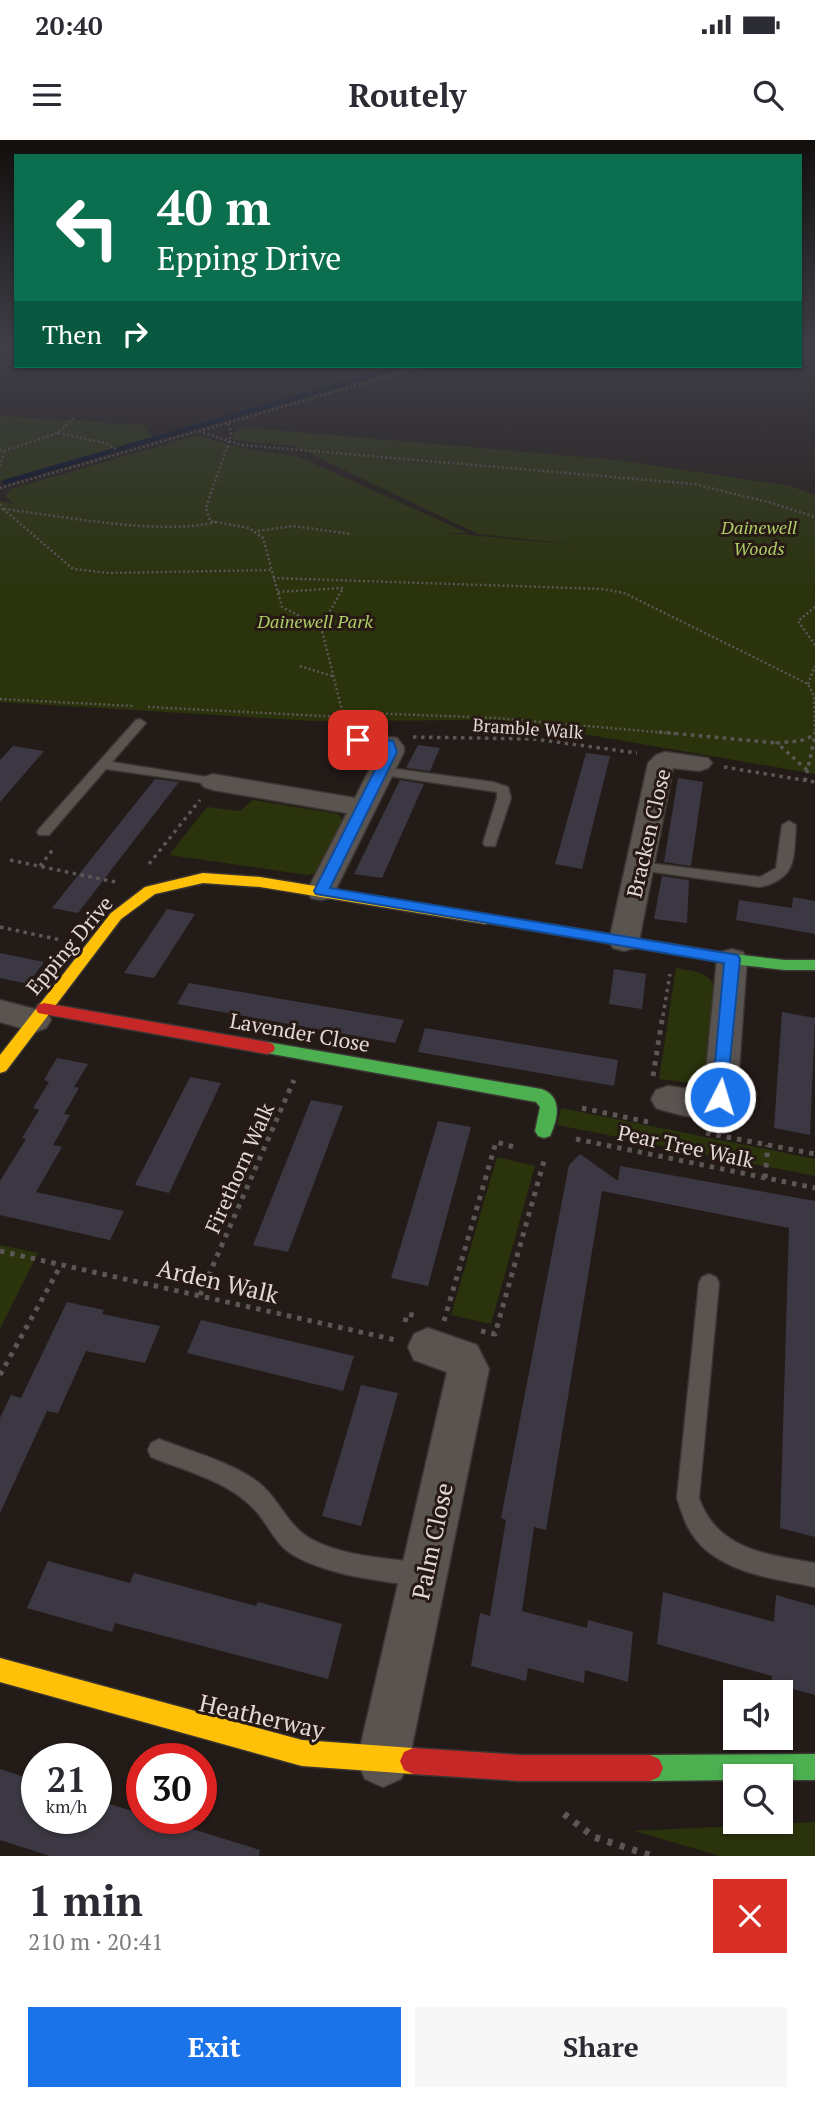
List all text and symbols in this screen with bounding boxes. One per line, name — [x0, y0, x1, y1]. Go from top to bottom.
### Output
text: 20:40 — [35, 8, 103, 42]
text: Routely — [349, 74, 466, 116]
icon: menu — [28, 76, 66, 114]
icon: search — [749, 76, 787, 114]
text: 40 m — [157, 174, 271, 239]
icon: left — [42, 182, 133, 273]
text: Epping Drive — [157, 237, 341, 279]
icon: right — [116, 315, 154, 353]
text: Then — [42, 317, 102, 351]
park label: Dainewell Woods — [720, 515, 797, 560]
park label: Dainewell Park — [256, 609, 373, 633]
pin — [328, 710, 388, 770]
street label: Bramble Walk — [472, 712, 585, 744]
icon: arrive — [339, 721, 377, 759]
street label: Bracken Close — [620, 766, 676, 900]
street label: Epping Drive — [19, 890, 119, 1000]
street label: Lavender Close — [228, 1006, 372, 1058]
position arrow — [683, 1060, 757, 1134]
street label: Firethorn Walk — [198, 1098, 280, 1238]
street label: Pear Tree Walk — [615, 1118, 757, 1174]
street label: Arden Walk — [154, 1252, 282, 1311]
street label: Palm Close — [404, 1480, 460, 1602]
map controls — [723, 1680, 793, 1834]
button: sound — [723, 1680, 793, 1750]
street label: Heatherway — [196, 1686, 329, 1746]
speed limit sign: 30 — [126, 1743, 217, 1834]
text: 21 — [47, 1756, 86, 1802]
button: search — [723, 1764, 793, 1834]
text: km/h — [46, 1794, 87, 1818]
text: 1 min — [28, 1872, 143, 1928]
button: close — [713, 1879, 787, 1953]
text: 210 m · 20:41 — [28, 1926, 163, 1957]
button: Exit — [28, 2007, 401, 2087]
button: Share — [415, 2007, 787, 2087]

